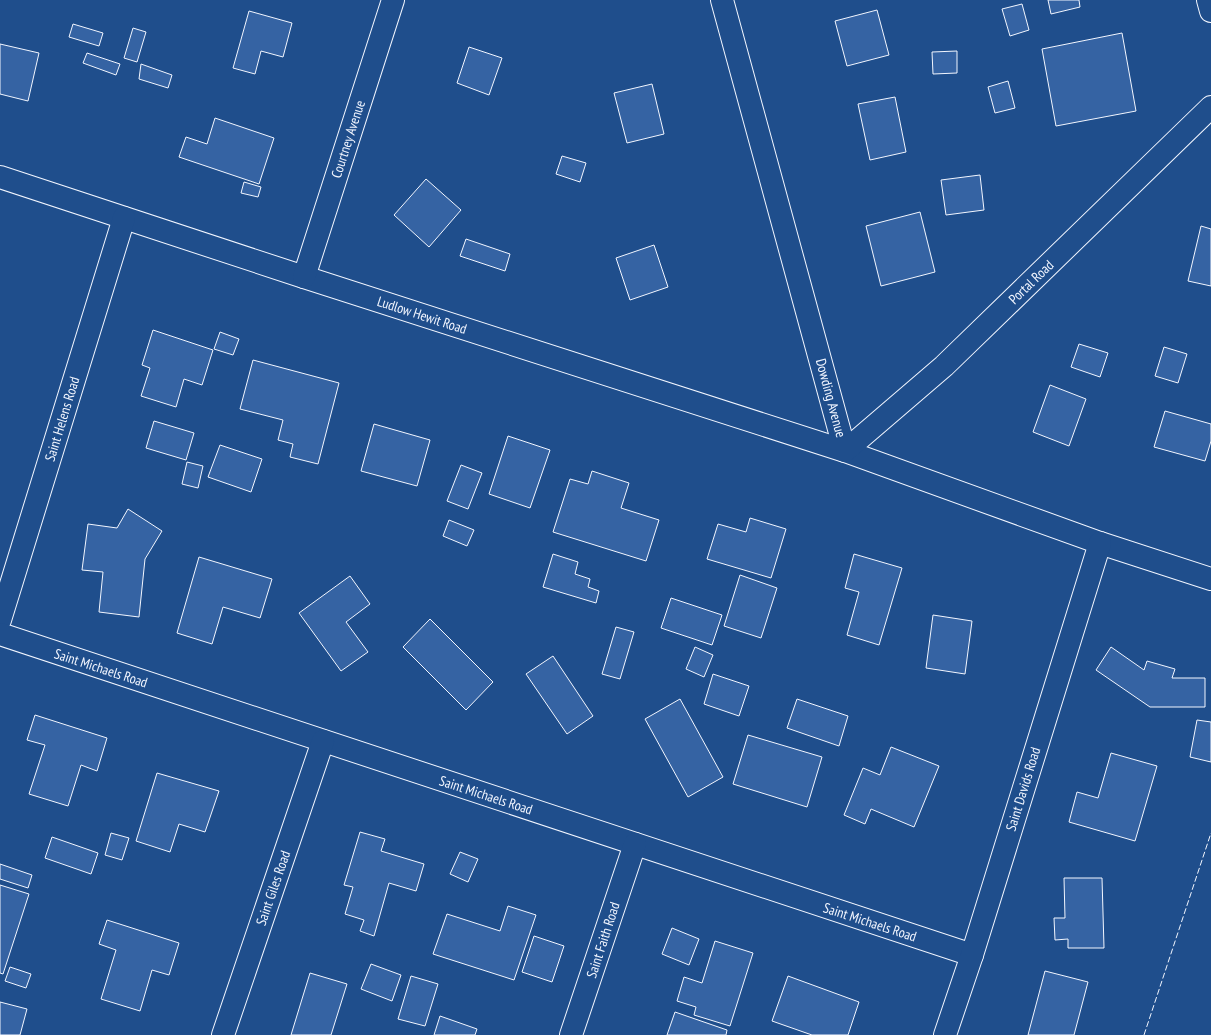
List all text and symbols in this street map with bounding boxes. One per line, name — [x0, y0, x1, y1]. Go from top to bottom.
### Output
street label: Courtney Avenue — [327, 98, 369, 180]
street label: Portal Road — [1005, 256, 1057, 308]
street label: Ludlow Hewit Road — [375, 292, 469, 338]
street label: Dowding Avenue — [812, 357, 850, 440]
street label: Saint Helens Road — [41, 374, 83, 464]
street label: Saint Michaels Road — [52, 644, 150, 692]
street label: Saint Davids Road — [1002, 745, 1044, 833]
street label: Saint Michaels Road — [437, 771, 535, 819]
street label: Saint Giles Road — [252, 848, 294, 928]
street label: Saint Michaels Road — [821, 898, 919, 946]
street label: Saint Faith Road — [582, 900, 624, 980]

